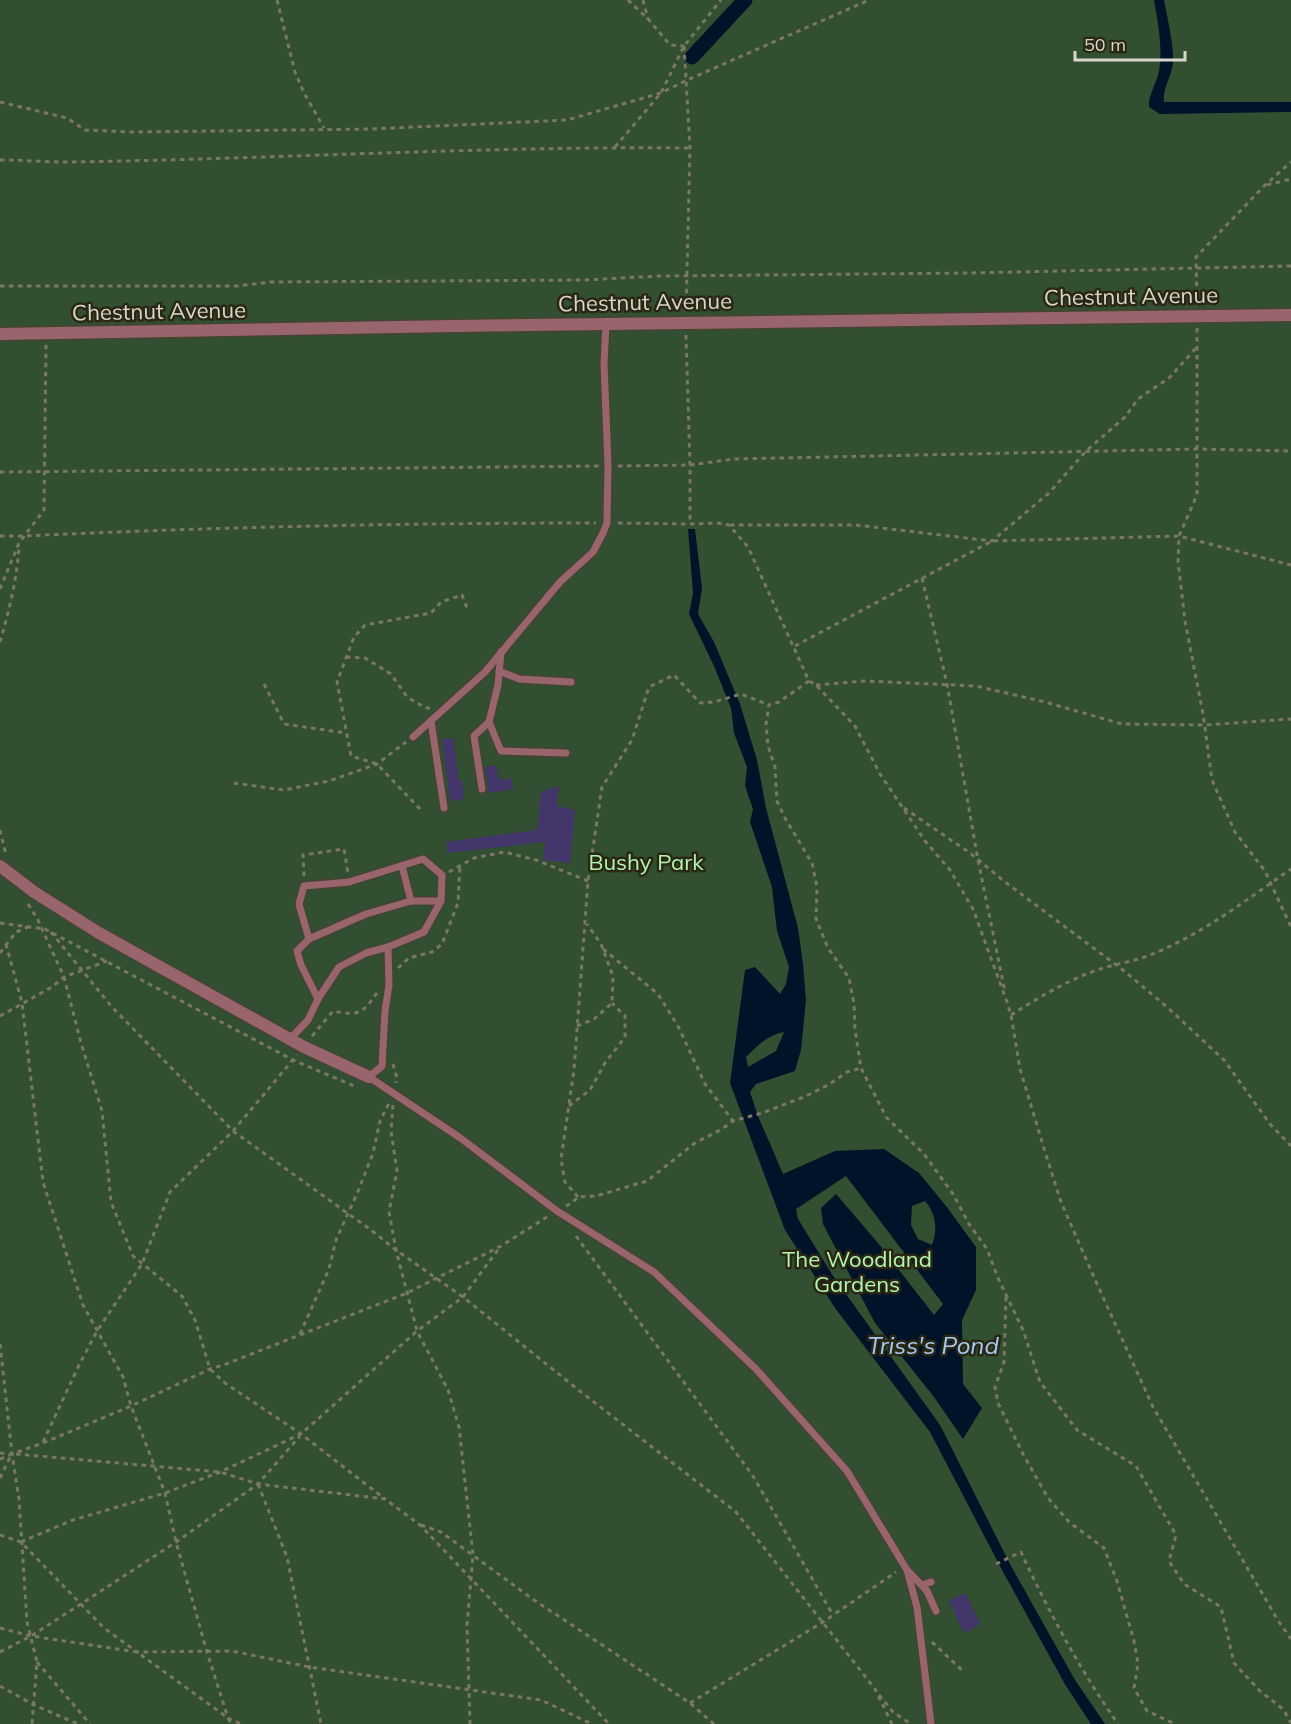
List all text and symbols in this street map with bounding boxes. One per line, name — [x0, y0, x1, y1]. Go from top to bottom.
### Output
scale bar — [1075, 24, 1184, 62]
text: 50 m — [1084, 33, 1126, 56]
street label: Chestnut Avenue — [1044, 280, 1218, 312]
street label: Chestnut Avenue — [558, 286, 732, 318]
street label: Chestnut Avenue — [72, 295, 246, 327]
park label: Bushy Park — [588, 848, 704, 876]
park label: The Woodland Gardens — [782, 1245, 932, 1298]
water label: Triss's Pond — [867, 1330, 999, 1360]

